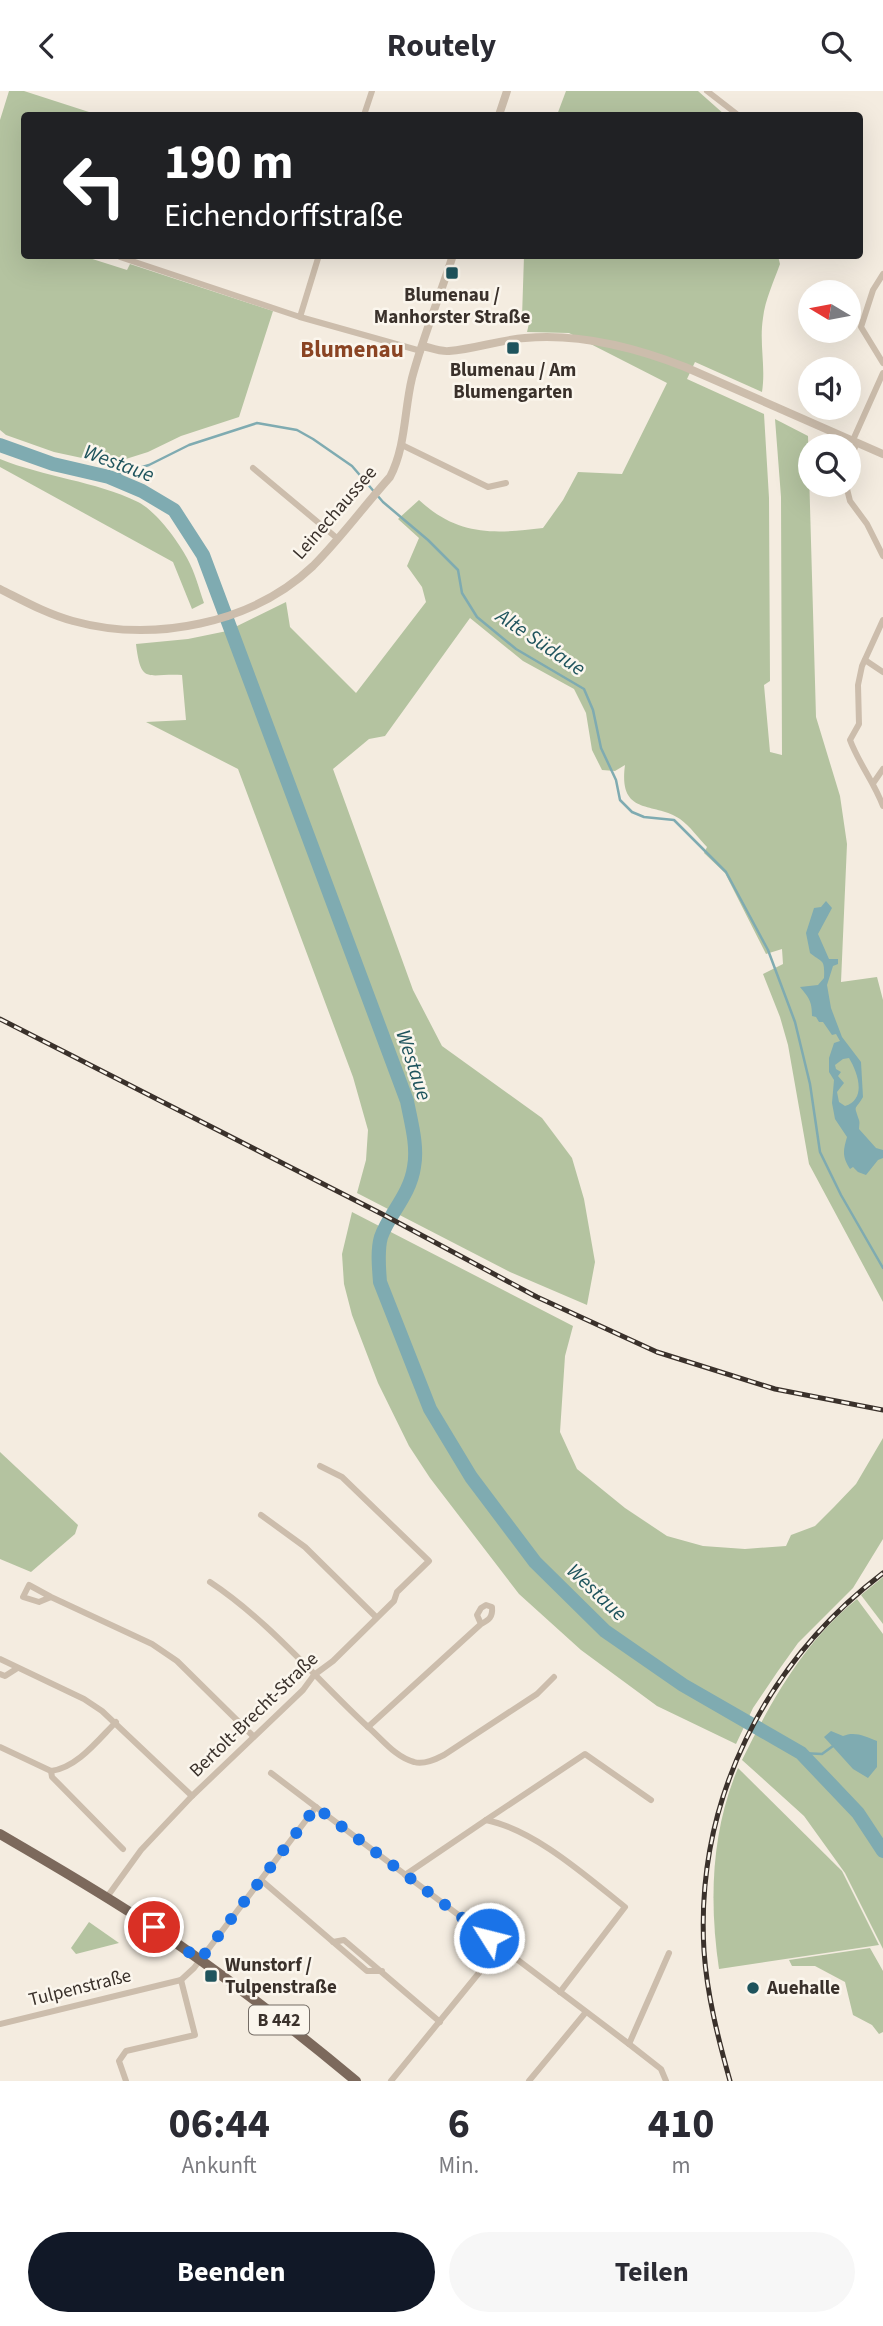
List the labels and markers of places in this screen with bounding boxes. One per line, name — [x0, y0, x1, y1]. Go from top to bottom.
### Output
marker: Blumenau / Manhorster Straße — [444, 265, 460, 281]
place label: Blumenau / Manhorster Straße — [374, 282, 530, 331]
marker: Blumenau / Am Blumengarten — [505, 340, 521, 356]
place label: Blumenau / Am Blumengarten — [450, 357, 576, 406]
pin — [124, 1897, 184, 1957]
place label: Wunstorf / Tulpenstraße — [225, 1952, 337, 2001]
marker: Wunstorf / Tulpenstraße — [203, 1968, 219, 1984]
place label: Auehalle — [766, 1975, 840, 2002]
marker: Auehalle — [745, 1980, 761, 1996]

